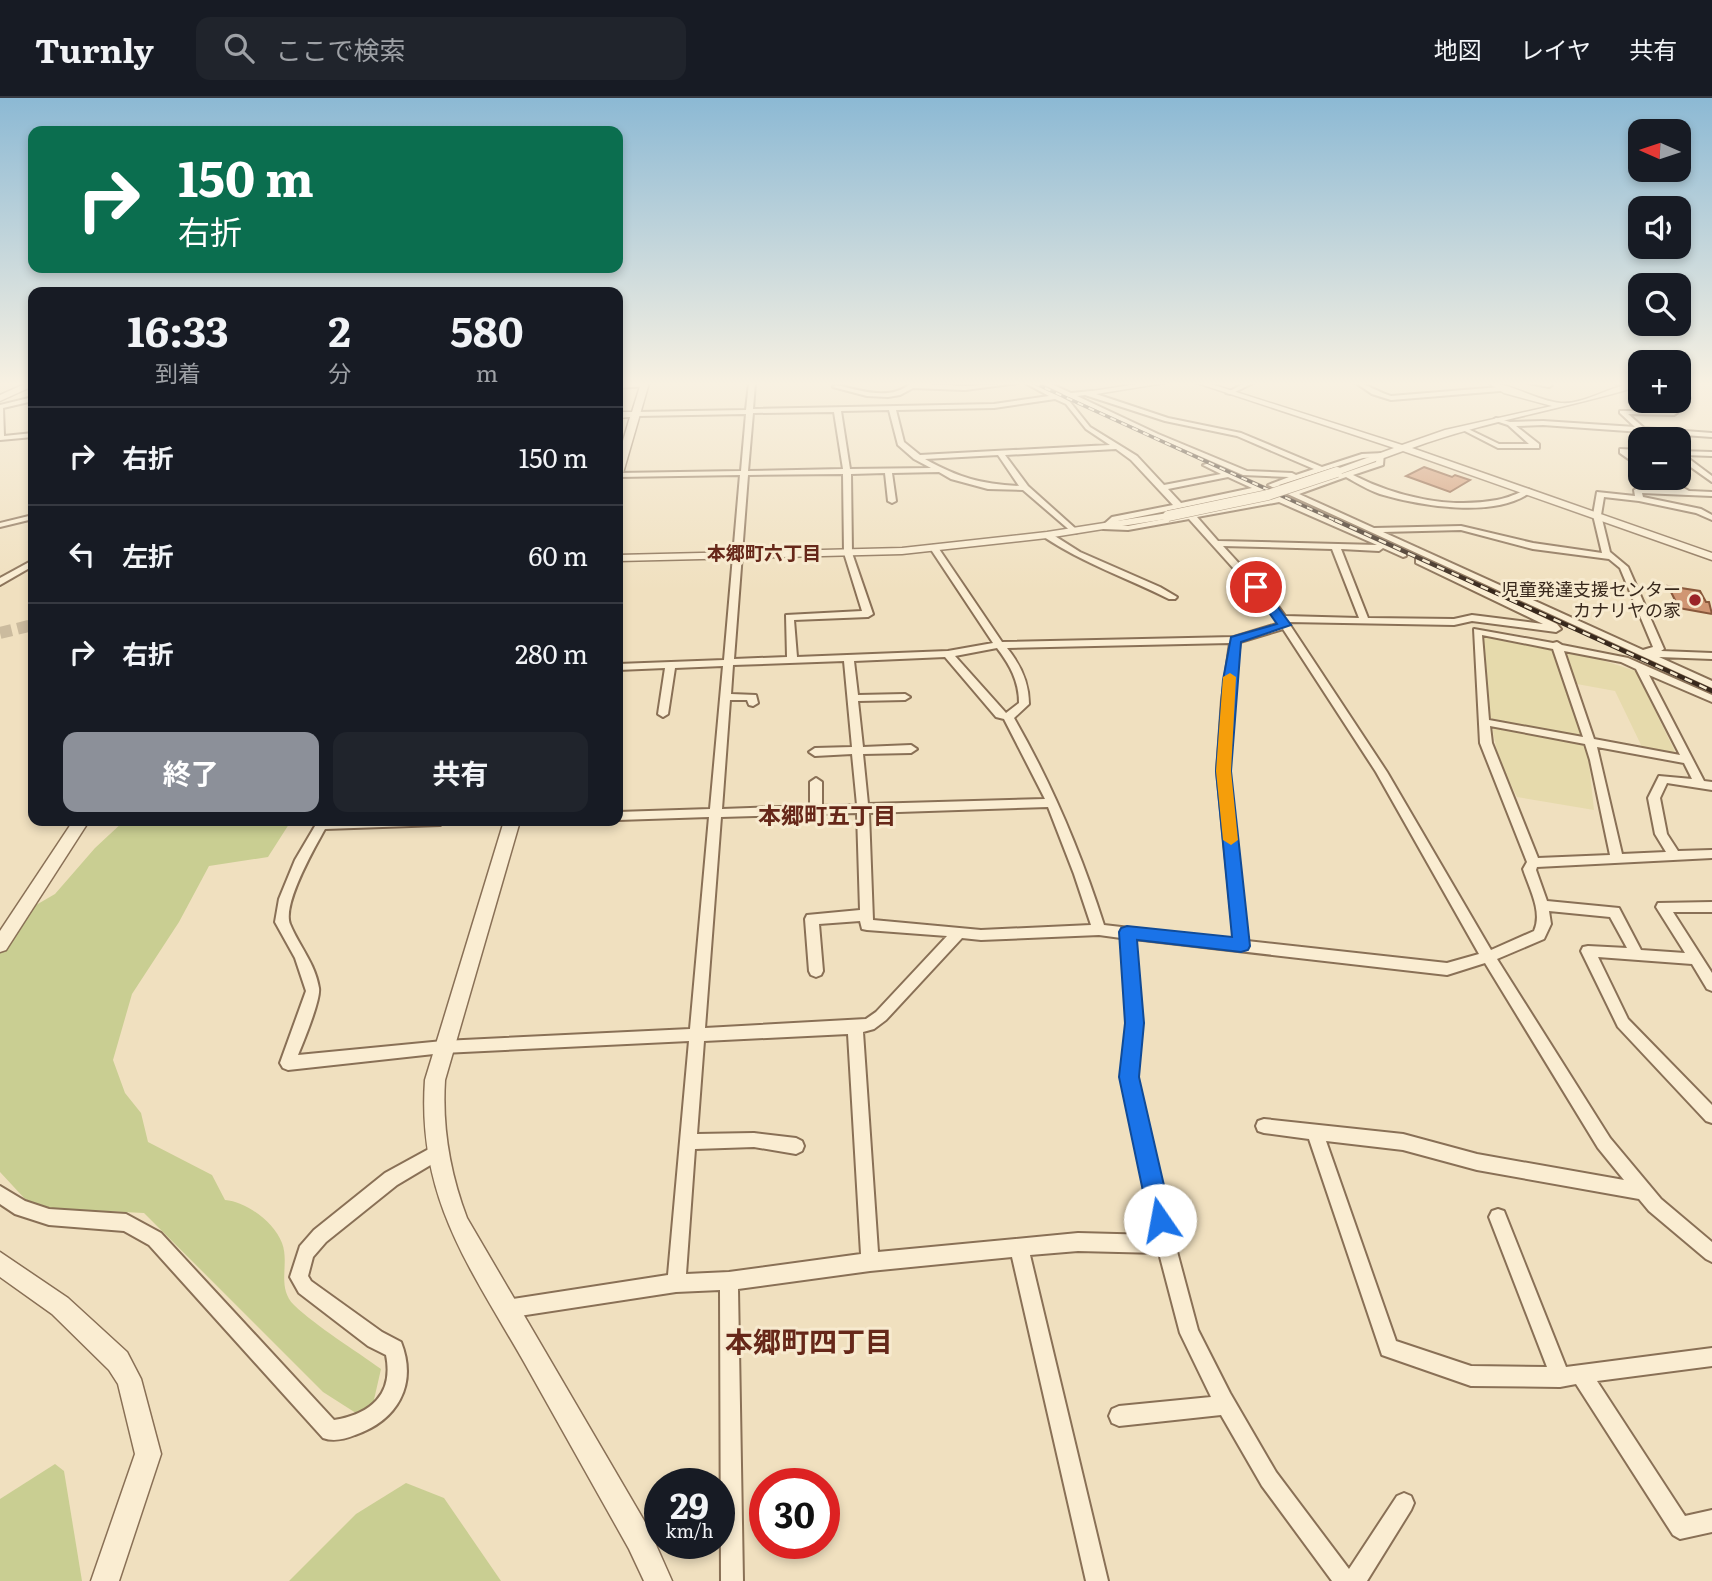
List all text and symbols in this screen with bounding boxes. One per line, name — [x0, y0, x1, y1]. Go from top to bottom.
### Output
search box — [196, 17, 686, 80]
text: Turnly — [35, 24, 154, 73]
icon: search — [220, 29, 258, 67]
text: ここで検索 — [276, 29, 406, 68]
text: 地図 — [1434, 31, 1482, 66]
text: レイヤ — [1520, 31, 1591, 66]
text: 共有 — [1629, 31, 1677, 66]
north arrow — [1628, 119, 1690, 182]
map controls — [1628, 119, 1691, 490]
text: 150 m — [178, 139, 314, 212]
icon: right — [63, 154, 154, 245]
button: sound — [1628, 196, 1691, 259]
text: 右折 — [178, 206, 242, 254]
button: search — [1628, 273, 1691, 336]
text: 16:33 — [127, 298, 229, 360]
text: 2 — [328, 298, 351, 360]
text: 580 — [450, 298, 524, 360]
button: + — [1628, 350, 1691, 413]
text: 到着 — [155, 355, 201, 389]
text: 分 — [328, 355, 351, 389]
text: m — [476, 355, 498, 389]
button: − — [1628, 427, 1691, 490]
icon: right — [63, 437, 101, 475]
text: 右折 — [122, 437, 174, 476]
text: 150 m — [519, 437, 588, 476]
icon: left — [63, 535, 101, 573]
text: 左折 — [122, 535, 174, 574]
text: 60 m — [529, 535, 588, 574]
district label: 本郷町六丁目 — [707, 538, 821, 566]
pin — [1226, 557, 1286, 617]
icon: arrive — [1237, 568, 1275, 606]
place label: 児童発達支援センター カナリヤの家 — [1501, 575, 1681, 623]
marker: 児童発達支援センター カナリヤの家 — [1687, 592, 1703, 608]
icon: right — [63, 633, 101, 671]
text: 右折 — [122, 633, 174, 672]
text: 280 m — [515, 633, 588, 672]
button: 終了 — [63, 732, 319, 812]
button: 共有 — [333, 732, 588, 812]
district label: 本郷町五丁目 — [758, 797, 896, 831]
position arrow — [1123, 1183, 1197, 1257]
district label: 本郷町四丁目 — [725, 1319, 893, 1361]
speed limit sign: 30 — [749, 1468, 840, 1559]
text: 29 — [670, 1478, 709, 1530]
text: km/h — [666, 1517, 713, 1544]

